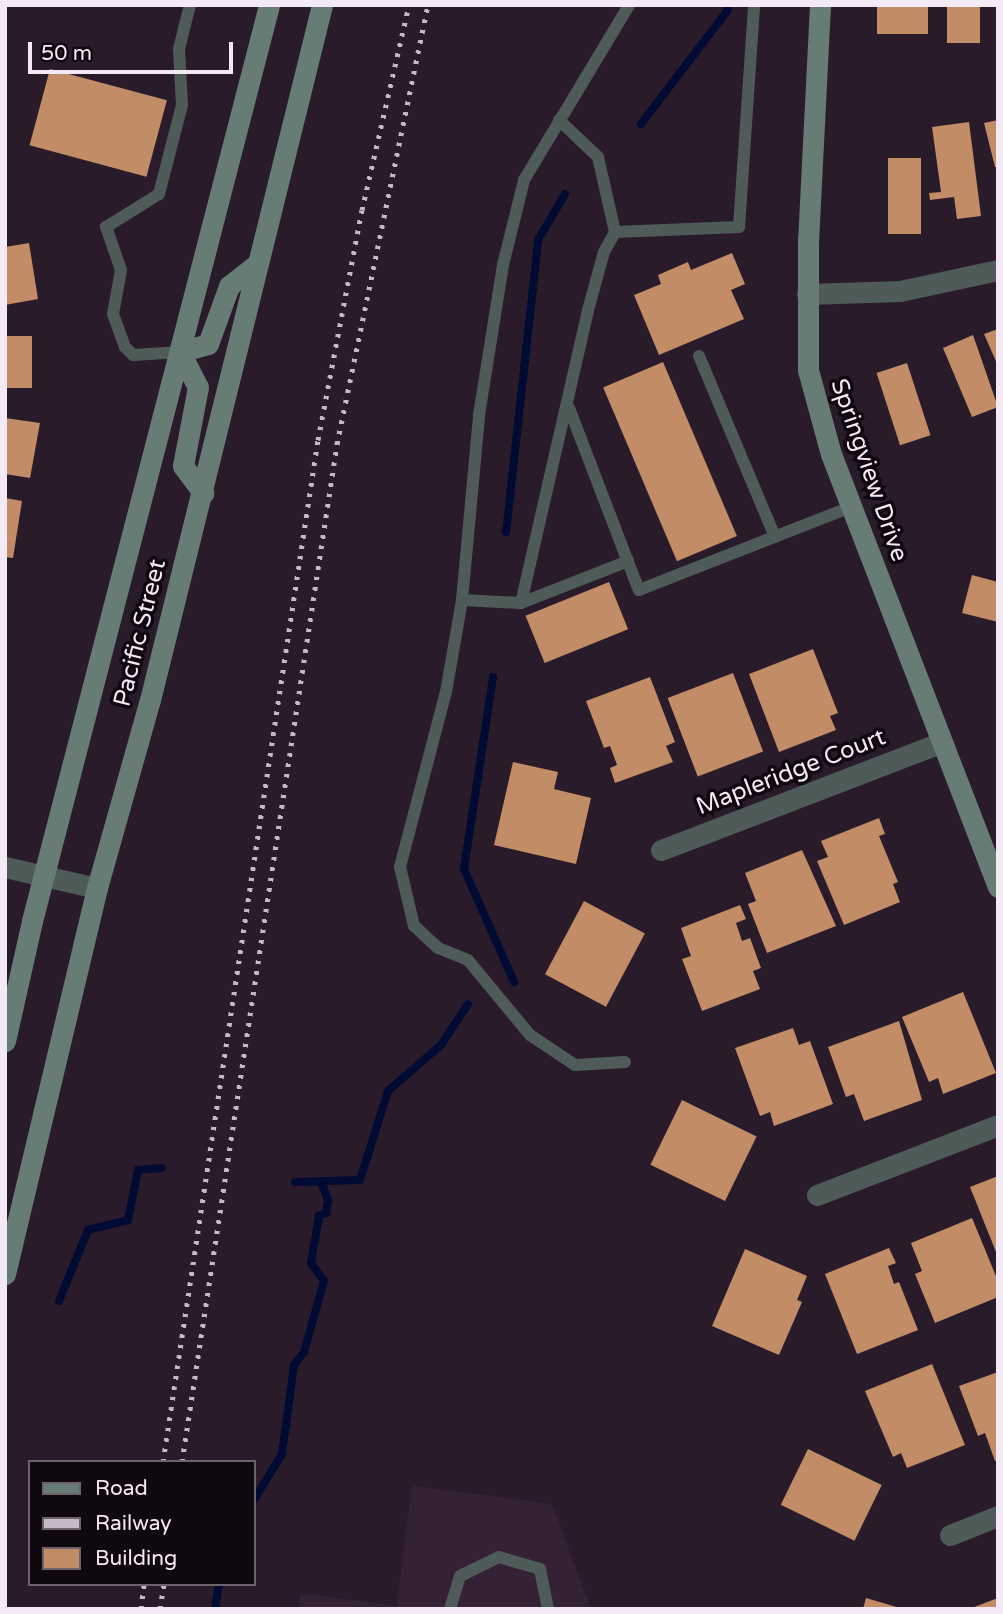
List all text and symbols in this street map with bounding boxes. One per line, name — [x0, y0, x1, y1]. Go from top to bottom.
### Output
scale bar — [32, 28, 236, 72]
text: 50 m — [41, 41, 92, 66]
street label: Springview Drive — [824, 375, 914, 565]
street label: Pacific Street — [108, 556, 172, 710]
street label: Mapleridge Court — [692, 723, 890, 821]
legend — [28, 1460, 256, 1586]
text: Road — [95, 1476, 148, 1501]
text: Railway — [95, 1511, 172, 1536]
text: Building — [95, 1546, 177, 1571]

